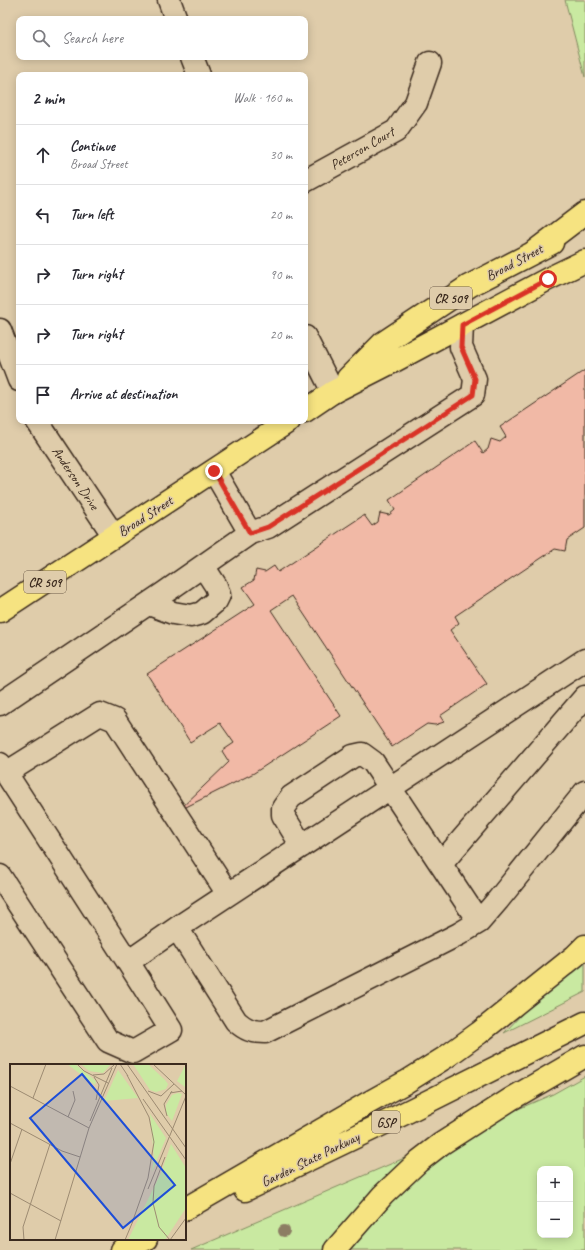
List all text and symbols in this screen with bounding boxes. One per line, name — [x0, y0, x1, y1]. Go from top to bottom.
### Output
search box — [16, 16, 308, 60]
icon: search — [30, 27, 52, 49]
text: Search here — [62, 29, 123, 48]
text: 2 min — [32, 88, 65, 109]
text: Walk · 160 m — [233, 90, 292, 106]
street label: Peterson Court — [327, 122, 399, 173]
text: Continue — [70, 137, 115, 156]
icon: ahead — [32, 144, 54, 166]
text: 30 m — [270, 147, 292, 163]
text: Broad Street — [70, 156, 128, 172]
icon: left — [32, 204, 54, 226]
text: Turn left — [70, 205, 113, 224]
text: 20 m — [270, 207, 292, 223]
street label: Broad Street — [483, 240, 547, 284]
icon: right — [32, 264, 54, 286]
text: Turn right — [70, 265, 123, 284]
text: 90 m — [270, 267, 292, 283]
route start — [539, 270, 557, 288]
road number: CR 509 — [430, 287, 472, 309]
icon: right — [32, 324, 54, 346]
text: Turn right — [70, 325, 123, 344]
text: 20 m — [270, 327, 292, 343]
icon: arrive — [32, 384, 54, 406]
text: Arrive at destination — [70, 385, 177, 404]
street label: Anderson Drive — [48, 443, 104, 514]
route end — [205, 462, 223, 480]
street label: Broad Street — [115, 492, 177, 540]
road number: CR 509 — [24, 571, 66, 593]
inset map — [10, 1064, 186, 1240]
road number: GSP — [372, 1111, 400, 1133]
street label: Garden State Parkway — [258, 1128, 363, 1191]
map controls — [537, 1166, 573, 1238]
button: + — [537, 1166, 573, 1202]
button: − — [537, 1202, 573, 1238]

